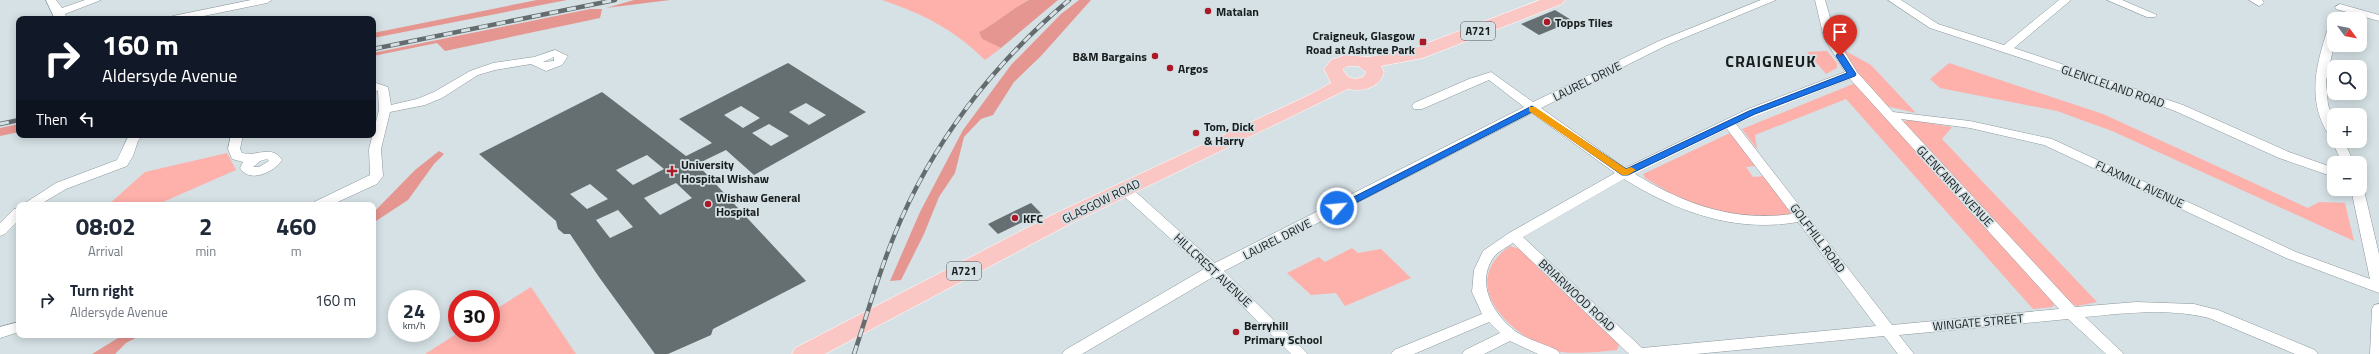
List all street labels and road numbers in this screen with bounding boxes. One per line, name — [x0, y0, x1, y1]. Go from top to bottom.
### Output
road number: A721 — [1461, 22, 1495, 40]
street label: LAUREL DRIVE — [1549, 56, 1625, 106]
street label: GLENCLELAND ROAD — [2059, 59, 2168, 113]
street label: GLENCAIRN AVENUE — [1912, 141, 1998, 231]
street label: FLAXMILL AVENUE — [2092, 155, 2188, 213]
street label: GLASGOW ROAD — [1058, 174, 1144, 228]
street label: GOLFHILL ROAD — [1786, 199, 1851, 277]
street label: LAUREL DRIVE — [1239, 213, 1315, 264]
street label: HILLCREST AVENUE — [1169, 229, 1257, 312]
street label: BRIARWOOD ROAD — [1534, 254, 1620, 336]
road number: A721 — [947, 262, 981, 280]
street label: WINGATE STREET — [1932, 309, 2025, 335]

